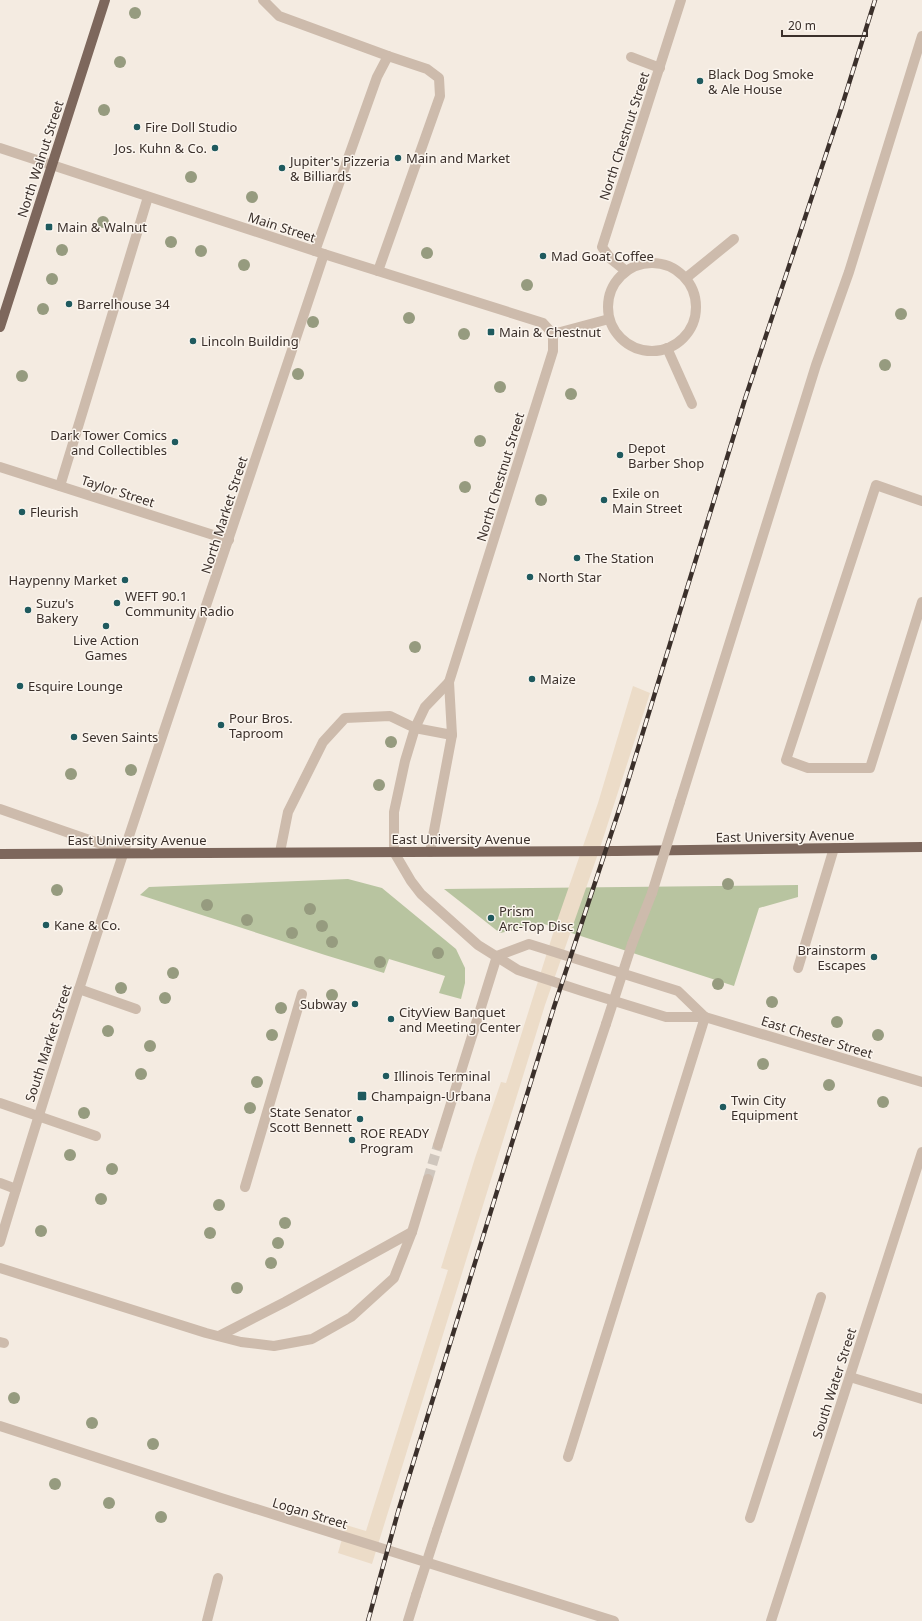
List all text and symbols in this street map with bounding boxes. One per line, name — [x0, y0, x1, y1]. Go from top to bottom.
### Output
scale bar — [782, 12, 867, 38]
text: 20 m — [788, 17, 816, 34]
place label: Black Dog Smoke & Ale House — [708, 65, 814, 98]
street label: North Chestnut Street — [595, 69, 653, 203]
marker: Black Dog Smoke & Ale House — [695, 76, 705, 86]
street label: North Walnut Street — [13, 98, 68, 220]
place label: Fire Doll Studio — [145, 118, 238, 136]
marker: Fire Doll Studio — [132, 122, 142, 132]
place label: Jos. Kuhn & Co. — [113, 139, 207, 157]
marker: Jos. Kuhn & Co. — [210, 143, 220, 153]
place label: Main and Market — [406, 149, 510, 167]
place label: Jupiter's Pizzeria & Billiards — [288, 152, 390, 185]
marker: Main and Market — [393, 153, 403, 163]
marker: Jupiter's Pizzeria & Billiards — [277, 163, 287, 173]
street label: Main Street — [246, 208, 318, 246]
place label: Main & Walnut — [57, 218, 147, 236]
marker: Main & Walnut — [44, 222, 54, 232]
place label: Mad Goat Coffee — [551, 247, 654, 265]
marker: Mad Goat Coffee — [538, 251, 548, 261]
place label: Barrelhouse 34 — [77, 295, 170, 313]
marker: Barrelhouse 34 — [64, 299, 74, 309]
place label: Main & Chestnut — [499, 323, 601, 341]
marker: Main & Chestnut — [486, 327, 496, 337]
place label: Lincoln Building — [201, 332, 299, 350]
marker: Lincoln Building — [188, 336, 198, 346]
street label: North Chestnut Street — [472, 410, 528, 544]
place label: Dark Tower Comics and Collectibles — [50, 426, 167, 459]
marker: Dark Tower Comics and Collectibles — [170, 437, 180, 447]
place label: Depot Barber Shop — [628, 439, 704, 472]
marker: Depot Barber Shop — [615, 450, 625, 460]
street label: North Market Street — [197, 454, 252, 576]
street label: Taylor Street — [79, 471, 157, 511]
place label: Exile on Main Street — [612, 484, 682, 517]
marker: Exile on Main Street — [599, 495, 609, 505]
place label: Fleurish — [30, 503, 78, 521]
marker: Fleurish — [17, 507, 27, 517]
place label: The Station — [585, 549, 654, 567]
marker: The Station — [572, 553, 582, 563]
place label: North Star — [538, 568, 602, 586]
place label: Haypenny Market — [9, 571, 117, 589]
marker: North Star — [525, 572, 535, 582]
marker: Haypenny Market — [120, 575, 130, 585]
place label: WEFT 90.1 Community Radio — [125, 587, 234, 620]
place label: Suzu's Bakery — [36, 594, 78, 627]
marker: WEFT 90.1 Community Radio — [112, 598, 122, 608]
marker: Suzu's Bakery — [23, 605, 33, 615]
marker: Live Action Games — [101, 621, 111, 631]
place label: Live Action Games — [73, 631, 139, 664]
place label: Maize — [540, 670, 576, 688]
marker: Maize — [527, 674, 537, 684]
place label: Esquire Lounge — [28, 677, 123, 695]
marker: Esquire Lounge — [15, 681, 25, 691]
place label: Pour Bros. Taproom — [229, 709, 293, 742]
marker: Pour Bros. Taproom — [216, 720, 226, 730]
place label: Seven Saints — [82, 728, 158, 746]
marker: Seven Saints — [69, 732, 79, 742]
street label: East University Avenue — [715, 826, 855, 846]
street label: East University Avenue — [392, 830, 530, 848]
street label: East University Avenue — [68, 831, 206, 849]
place label: Prism Arc-Top Disc — [499, 902, 573, 935]
marker: Prism Arc-Top Disc — [486, 913, 496, 923]
place label: Kane & Co. — [54, 916, 121, 934]
marker: Kane & Co. — [41, 920, 51, 930]
place label: Brainstorm Escapes — [797, 941, 866, 974]
marker: Brainstorm Escapes — [869, 952, 879, 962]
street label: South Market Street — [21, 982, 76, 1104]
place label: Subway — [300, 995, 347, 1013]
marker: Subway — [350, 999, 360, 1009]
place label: CityView Banquet and Meeting Center — [399, 1003, 521, 1036]
street label: East Chester Street — [759, 1011, 875, 1063]
marker: CityView Banquet and Meeting Center — [386, 1014, 396, 1024]
place label: Illinois Terminal — [394, 1067, 491, 1085]
marker: Illinois Terminal — [381, 1071, 391, 1081]
place label: Champaign-Urbana — [371, 1087, 491, 1105]
marker: Champaign-Urbana — [356, 1090, 368, 1102]
place label: Twin City Equipment — [731, 1091, 798, 1124]
marker: Twin City Equipment — [718, 1102, 728, 1112]
place label: State Senator Scott Bennett — [269, 1103, 353, 1136]
marker: State Senator Scott Bennett — [355, 1114, 365, 1124]
place label: ROE READY Program — [360, 1124, 430, 1157]
marker: ROE READY Program — [347, 1135, 357, 1145]
street label: South Water Street — [808, 1325, 860, 1441]
street label: Logan Street — [270, 1493, 350, 1533]

